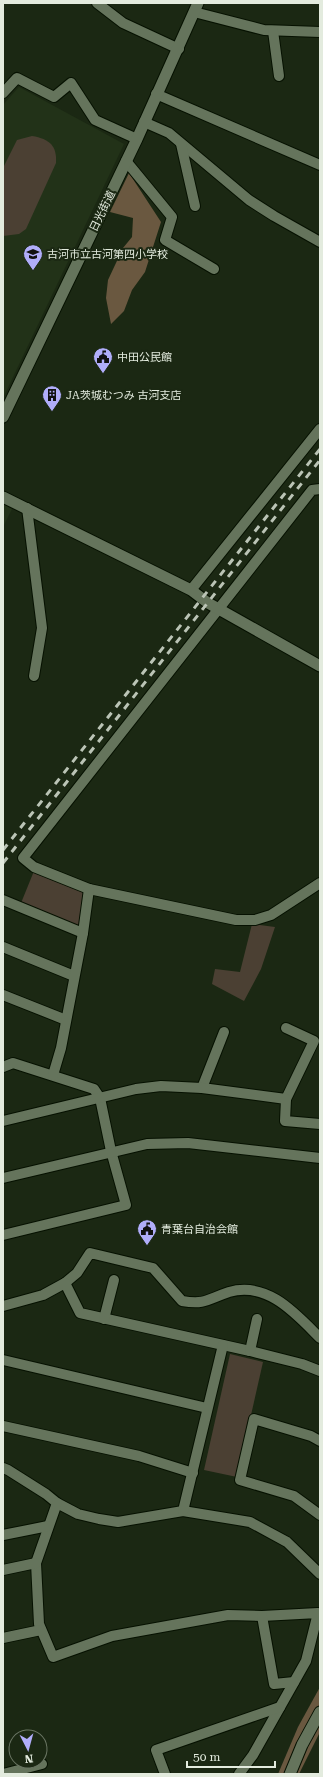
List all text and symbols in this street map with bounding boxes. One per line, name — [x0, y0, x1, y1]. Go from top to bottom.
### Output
street label: 日光街道 — [87, 189, 118, 234]
school or university icon: 古河市立古河第四小学校 — [22, 243, 44, 271]
place label: 古河市立古河第四小学校 — [47, 248, 168, 261]
public building icon: 中田公民館 — [92, 346, 114, 374]
place label: 中田公民館 — [117, 351, 172, 364]
building icon: JA茨城むつみ 古河支店 — [41, 384, 63, 412]
place label: JA茨城むつみ 古河支店 — [66, 389, 181, 402]
public building icon: 青葉台自治会館 — [136, 1218, 158, 1246]
place label: 青葉台自治会館 — [161, 1223, 238, 1236]
north arrow — [8, 1729, 48, 1769]
scale bar — [187, 1743, 275, 1769]
text: 50 m — [193, 1750, 220, 1764]
text: N — [24, 1752, 34, 1765]

